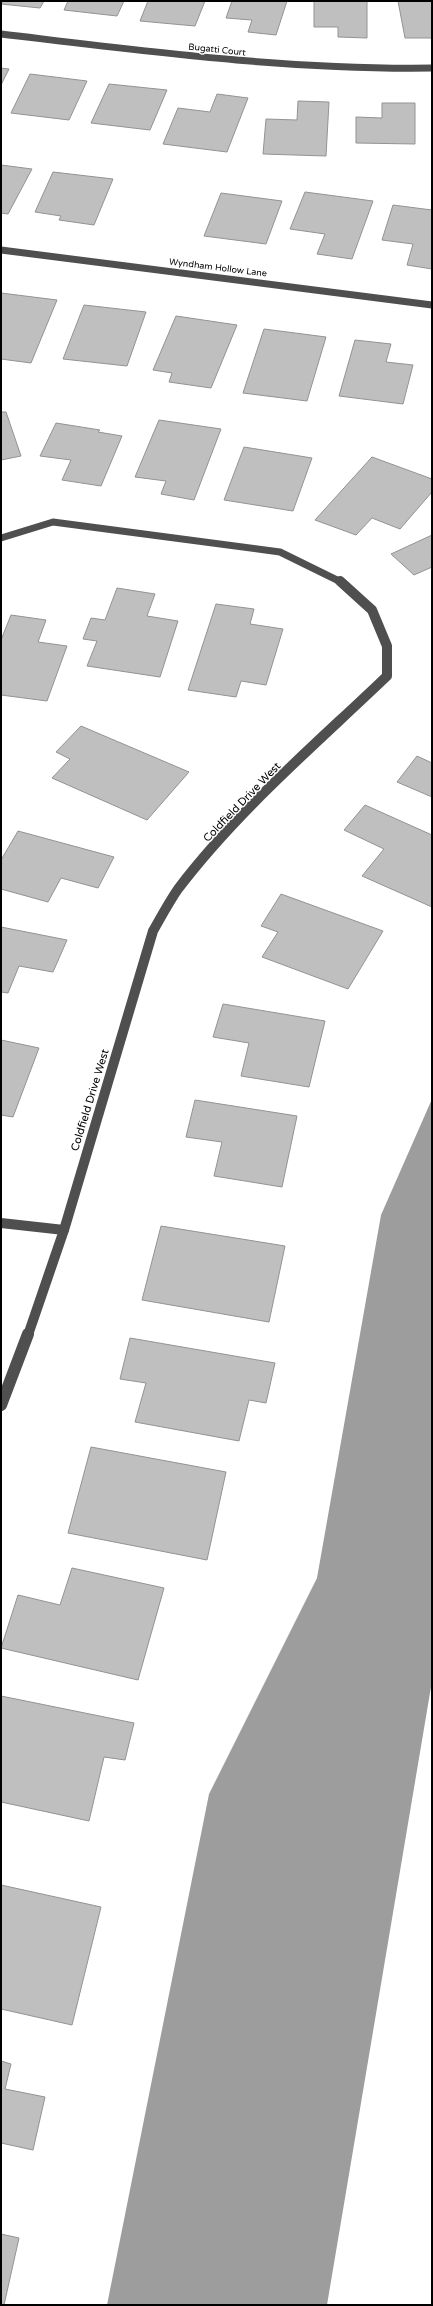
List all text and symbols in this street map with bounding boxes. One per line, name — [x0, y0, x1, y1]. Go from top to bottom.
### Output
street label: Bugatti Court — [188, 42, 247, 59]
street label: Wyndham Hollow Lane — [168, 257, 268, 279]
street label: Coldfield Drive West — [201, 759, 283, 845]
street label: Coldfield Drive West — [68, 1047, 112, 1153]

